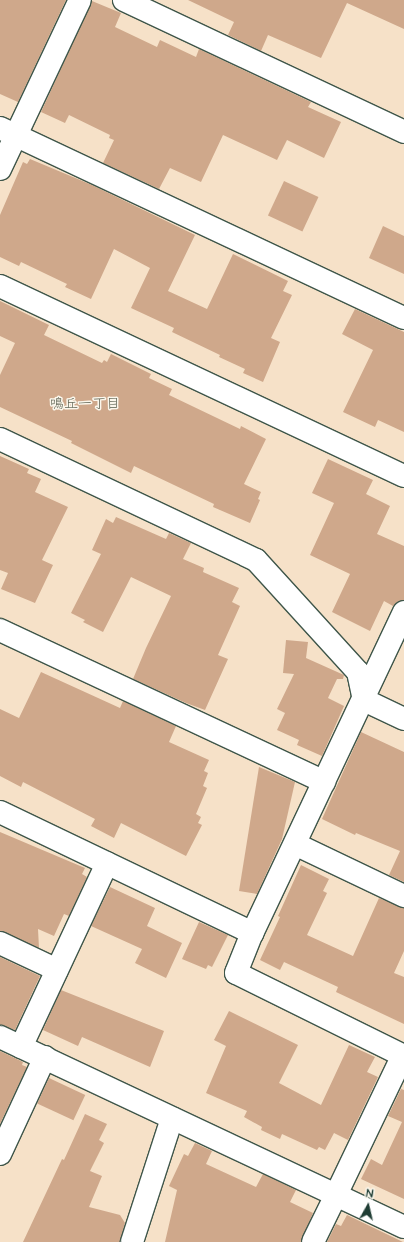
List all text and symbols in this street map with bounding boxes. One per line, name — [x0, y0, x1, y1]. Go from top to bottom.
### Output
district label: 鳴丘一丁目 — [50, 396, 120, 412]
north arrow — [348, 1186, 388, 1226]
text: N — [365, 1186, 374, 1202]

